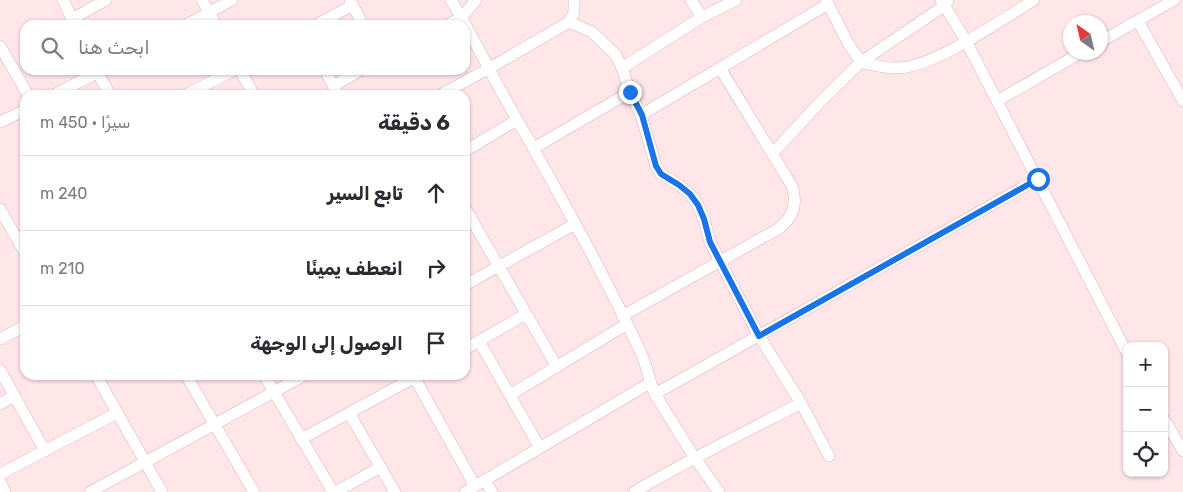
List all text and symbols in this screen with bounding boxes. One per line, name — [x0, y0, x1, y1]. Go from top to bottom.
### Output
north arrow — [1063, 15, 1108, 60]
search box — [20, 20, 470, 75]
icon: search — [38, 34, 66, 62]
text: ابحث هنا — [78, 36, 150, 59]
route end — [619, 81, 642, 104]
text: 6 دقيقة — [378, 110, 450, 135]
text: سيرًا · 450 m — [40, 113, 130, 132]
route start — [1027, 168, 1050, 191]
icon: ahead — [422, 179, 450, 207]
text: تابع السير — [327, 182, 403, 205]
text: 240 m — [40, 184, 88, 203]
icon: right — [422, 254, 450, 282]
text: انعطف يمينًا — [306, 257, 403, 280]
text: 210 m — [40, 259, 85, 278]
icon: arrive — [422, 329, 450, 357]
text: الوصول إلى الوجهة — [250, 332, 403, 355]
map controls — [1123, 342, 1168, 477]
button: + — [1123, 342, 1168, 387]
button: − — [1123, 387, 1168, 432]
button: locate — [1123, 432, 1168, 477]

